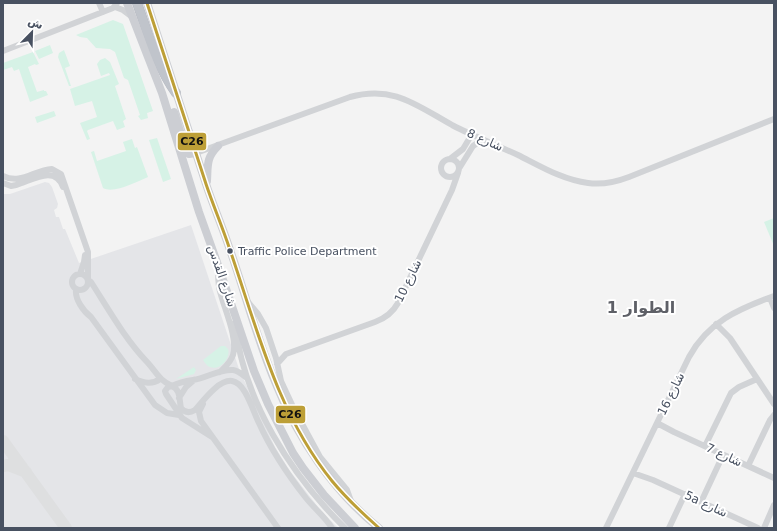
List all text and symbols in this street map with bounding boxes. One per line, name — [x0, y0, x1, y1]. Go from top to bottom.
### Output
north arrow — [12, 12, 52, 52]
text: ش — [26, 14, 45, 32]
street label: شارع 8 — [464, 126, 505, 155]
line badge: C26 — [177, 132, 207, 151]
text: C26 — [180, 135, 204, 148]
street label: شارع القدس — [204, 243, 239, 309]
place label: Traffic Police Department — [237, 245, 377, 258]
marker: Traffic Police Department — [225, 246, 235, 256]
street label: شارع 10 — [392, 257, 425, 305]
district label: الطوار 1 — [607, 298, 675, 317]
street label: شارع 16 — [655, 370, 688, 418]
line badge: C26 — [275, 405, 306, 424]
text: C26 — [278, 408, 302, 421]
street label: شارع 7 — [703, 441, 744, 470]
street label: 5a شارع — [682, 488, 730, 521]

